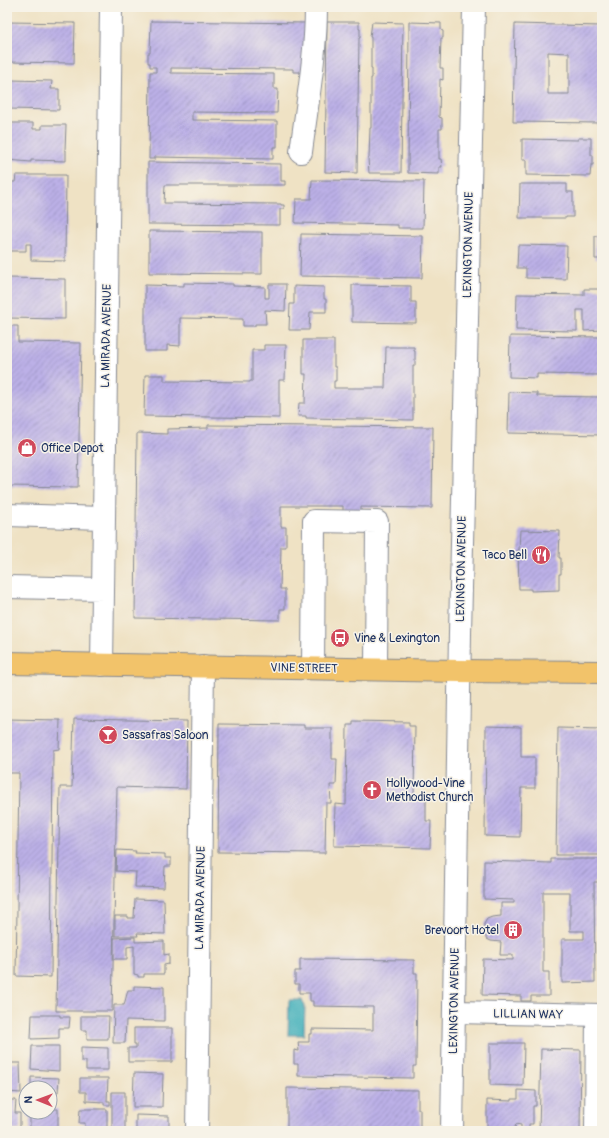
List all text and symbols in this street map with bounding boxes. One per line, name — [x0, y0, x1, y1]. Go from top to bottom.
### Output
street label: LEXINGTON AVENUE — [460, 192, 477, 298]
street label: LA MIRADA AVENUE — [98, 284, 115, 388]
shop icon: Office Depot — [16, 437, 38, 459]
place label: Office Depot — [41, 441, 104, 456]
street label: LEXINGTON AVENUE — [453, 516, 470, 622]
restaurant icon: Taco Bell — [530, 544, 552, 566]
place label: Taco Bell — [482, 548, 527, 563]
bus stop icon: Vine & Lexington — [329, 627, 351, 649]
place label: Vine & Lexington — [354, 631, 440, 646]
street label: VINE STREET — [270, 660, 338, 677]
bar icon: Sassafras Saloon — [97, 724, 119, 746]
place label: Sassafras Saloon — [122, 728, 209, 743]
place label: Hollywood-Vine Methodist Church — [386, 776, 474, 805]
church icon: Hollywood-Vine Methodist Church — [361, 779, 383, 801]
street label: LA MIRADA AVENUE — [192, 846, 209, 950]
building icon: Brevoort Hotel — [502, 919, 524, 941]
place label: Brevoort Hotel — [425, 923, 499, 938]
street label: LEXINGTON AVENUE — [446, 948, 463, 1054]
street label: LILLIAN WAY — [493, 1006, 563, 1023]
north arrow — [18, 1080, 58, 1120]
text: N — [22, 1095, 35, 1104]

